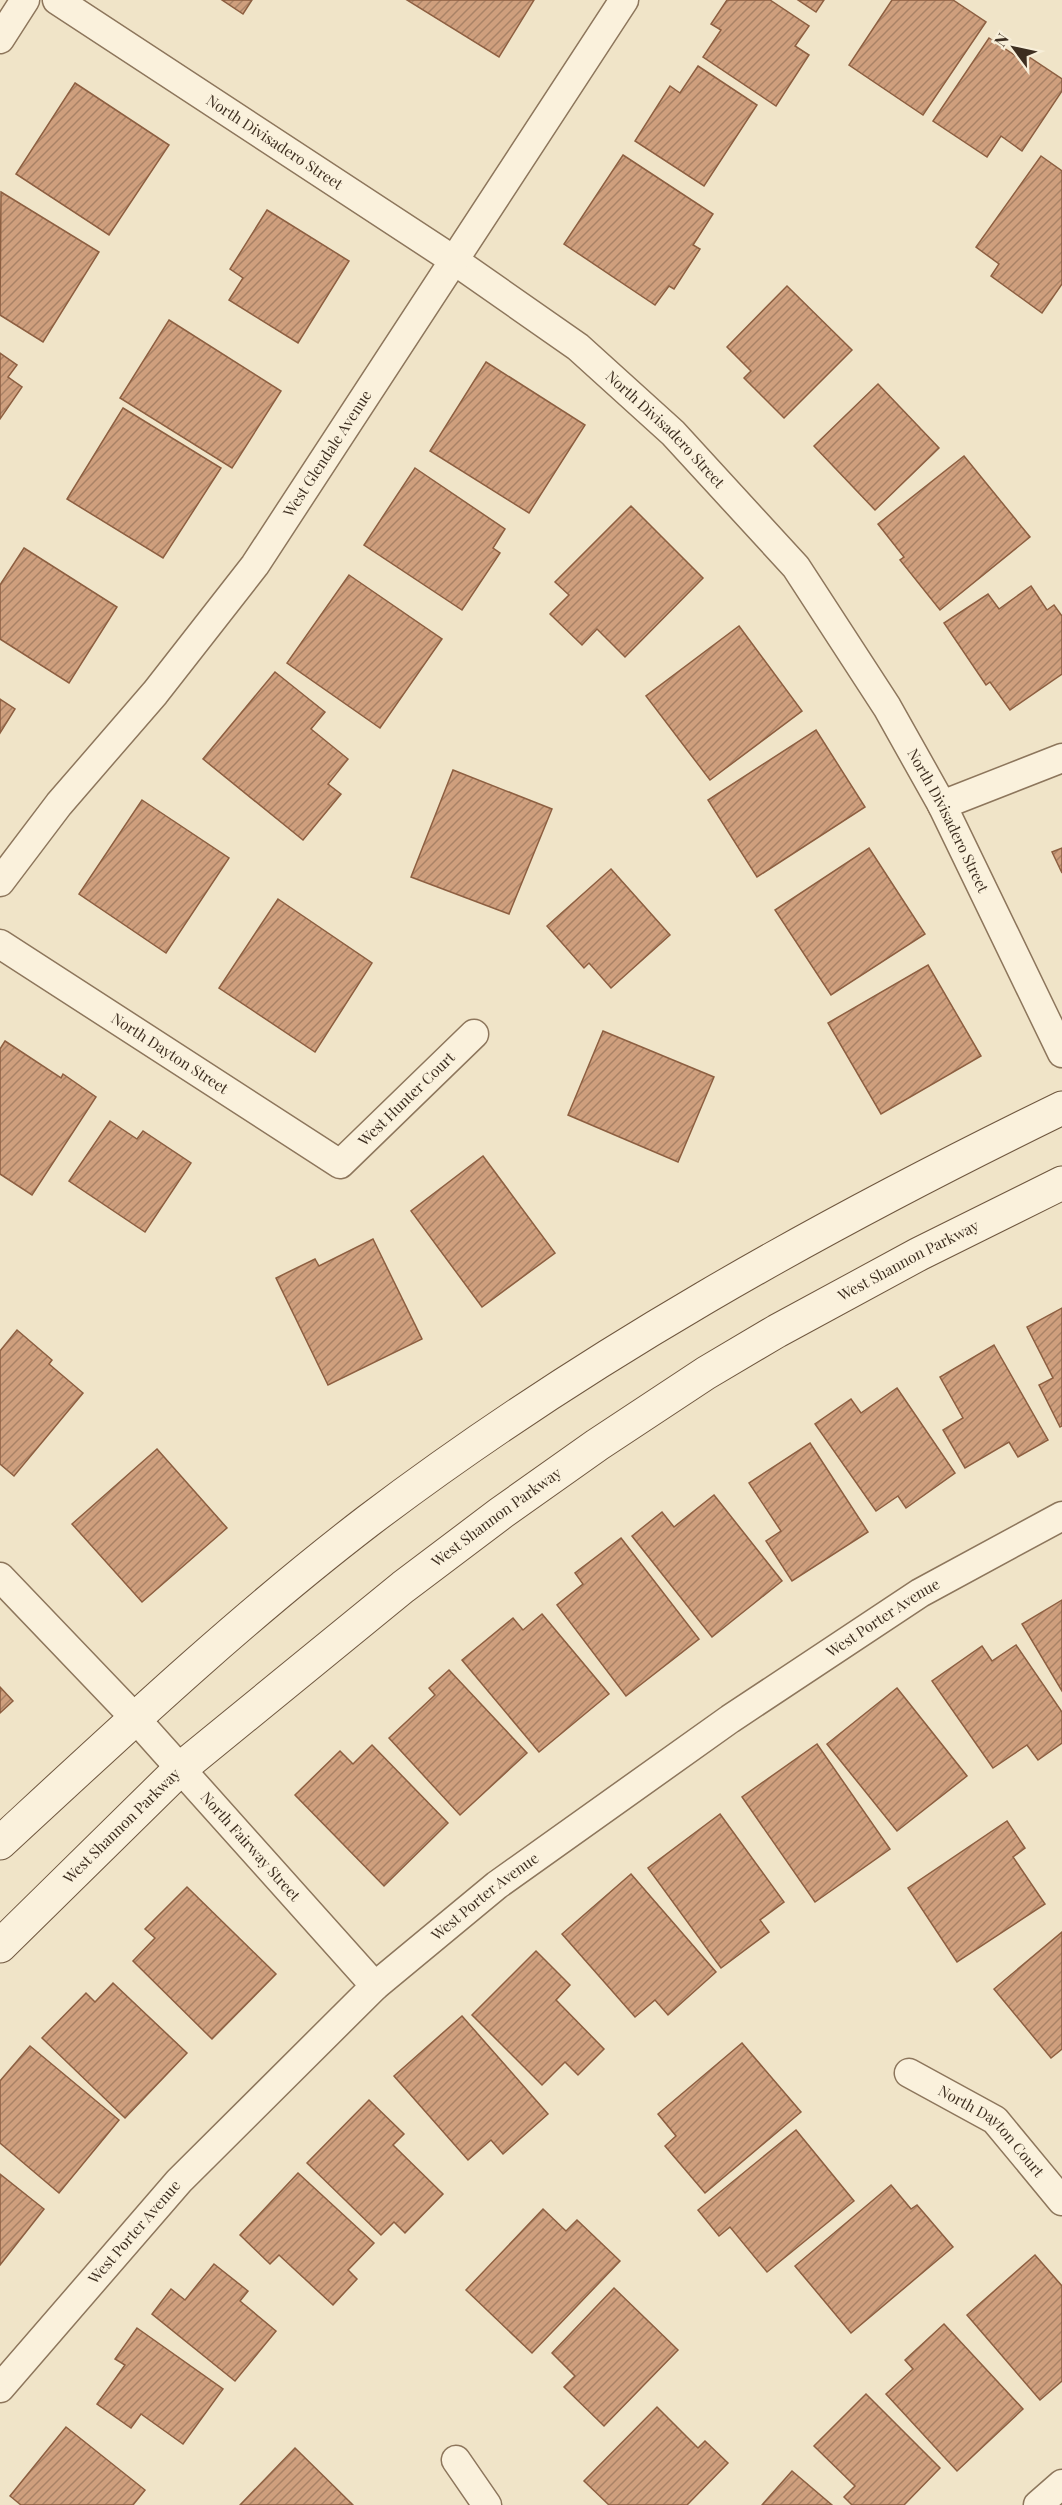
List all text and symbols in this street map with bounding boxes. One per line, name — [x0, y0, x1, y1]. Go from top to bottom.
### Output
north arrow — [984, 18, 1044, 78]
text: N — [989, 29, 1013, 50]
street label: North Divisadero Street — [203, 90, 348, 194]
street label: North Divisadero Street — [602, 366, 730, 492]
street label: West Glendale Avenue — [278, 386, 376, 521]
street label: North Divisadero Street — [903, 745, 994, 896]
street label: North Dayton Street — [108, 1008, 233, 1098]
street label: West Hunter Court — [353, 1047, 459, 1151]
street label: West Shannon Parkway — [833, 1215, 982, 1306]
street label: West Shannon Parkway — [426, 1462, 565, 1572]
street label: West Porter Avenue — [821, 1573, 943, 1662]
street label: West Shannon Parkway — [58, 1763, 184, 1888]
street label: North Fairway Street — [197, 1787, 306, 1905]
street label: West Porter Avenue — [426, 1848, 542, 1945]
street label: North Dayton Court — [935, 2080, 1049, 2181]
street label: West Porter Avenue — [83, 2175, 184, 2288]

